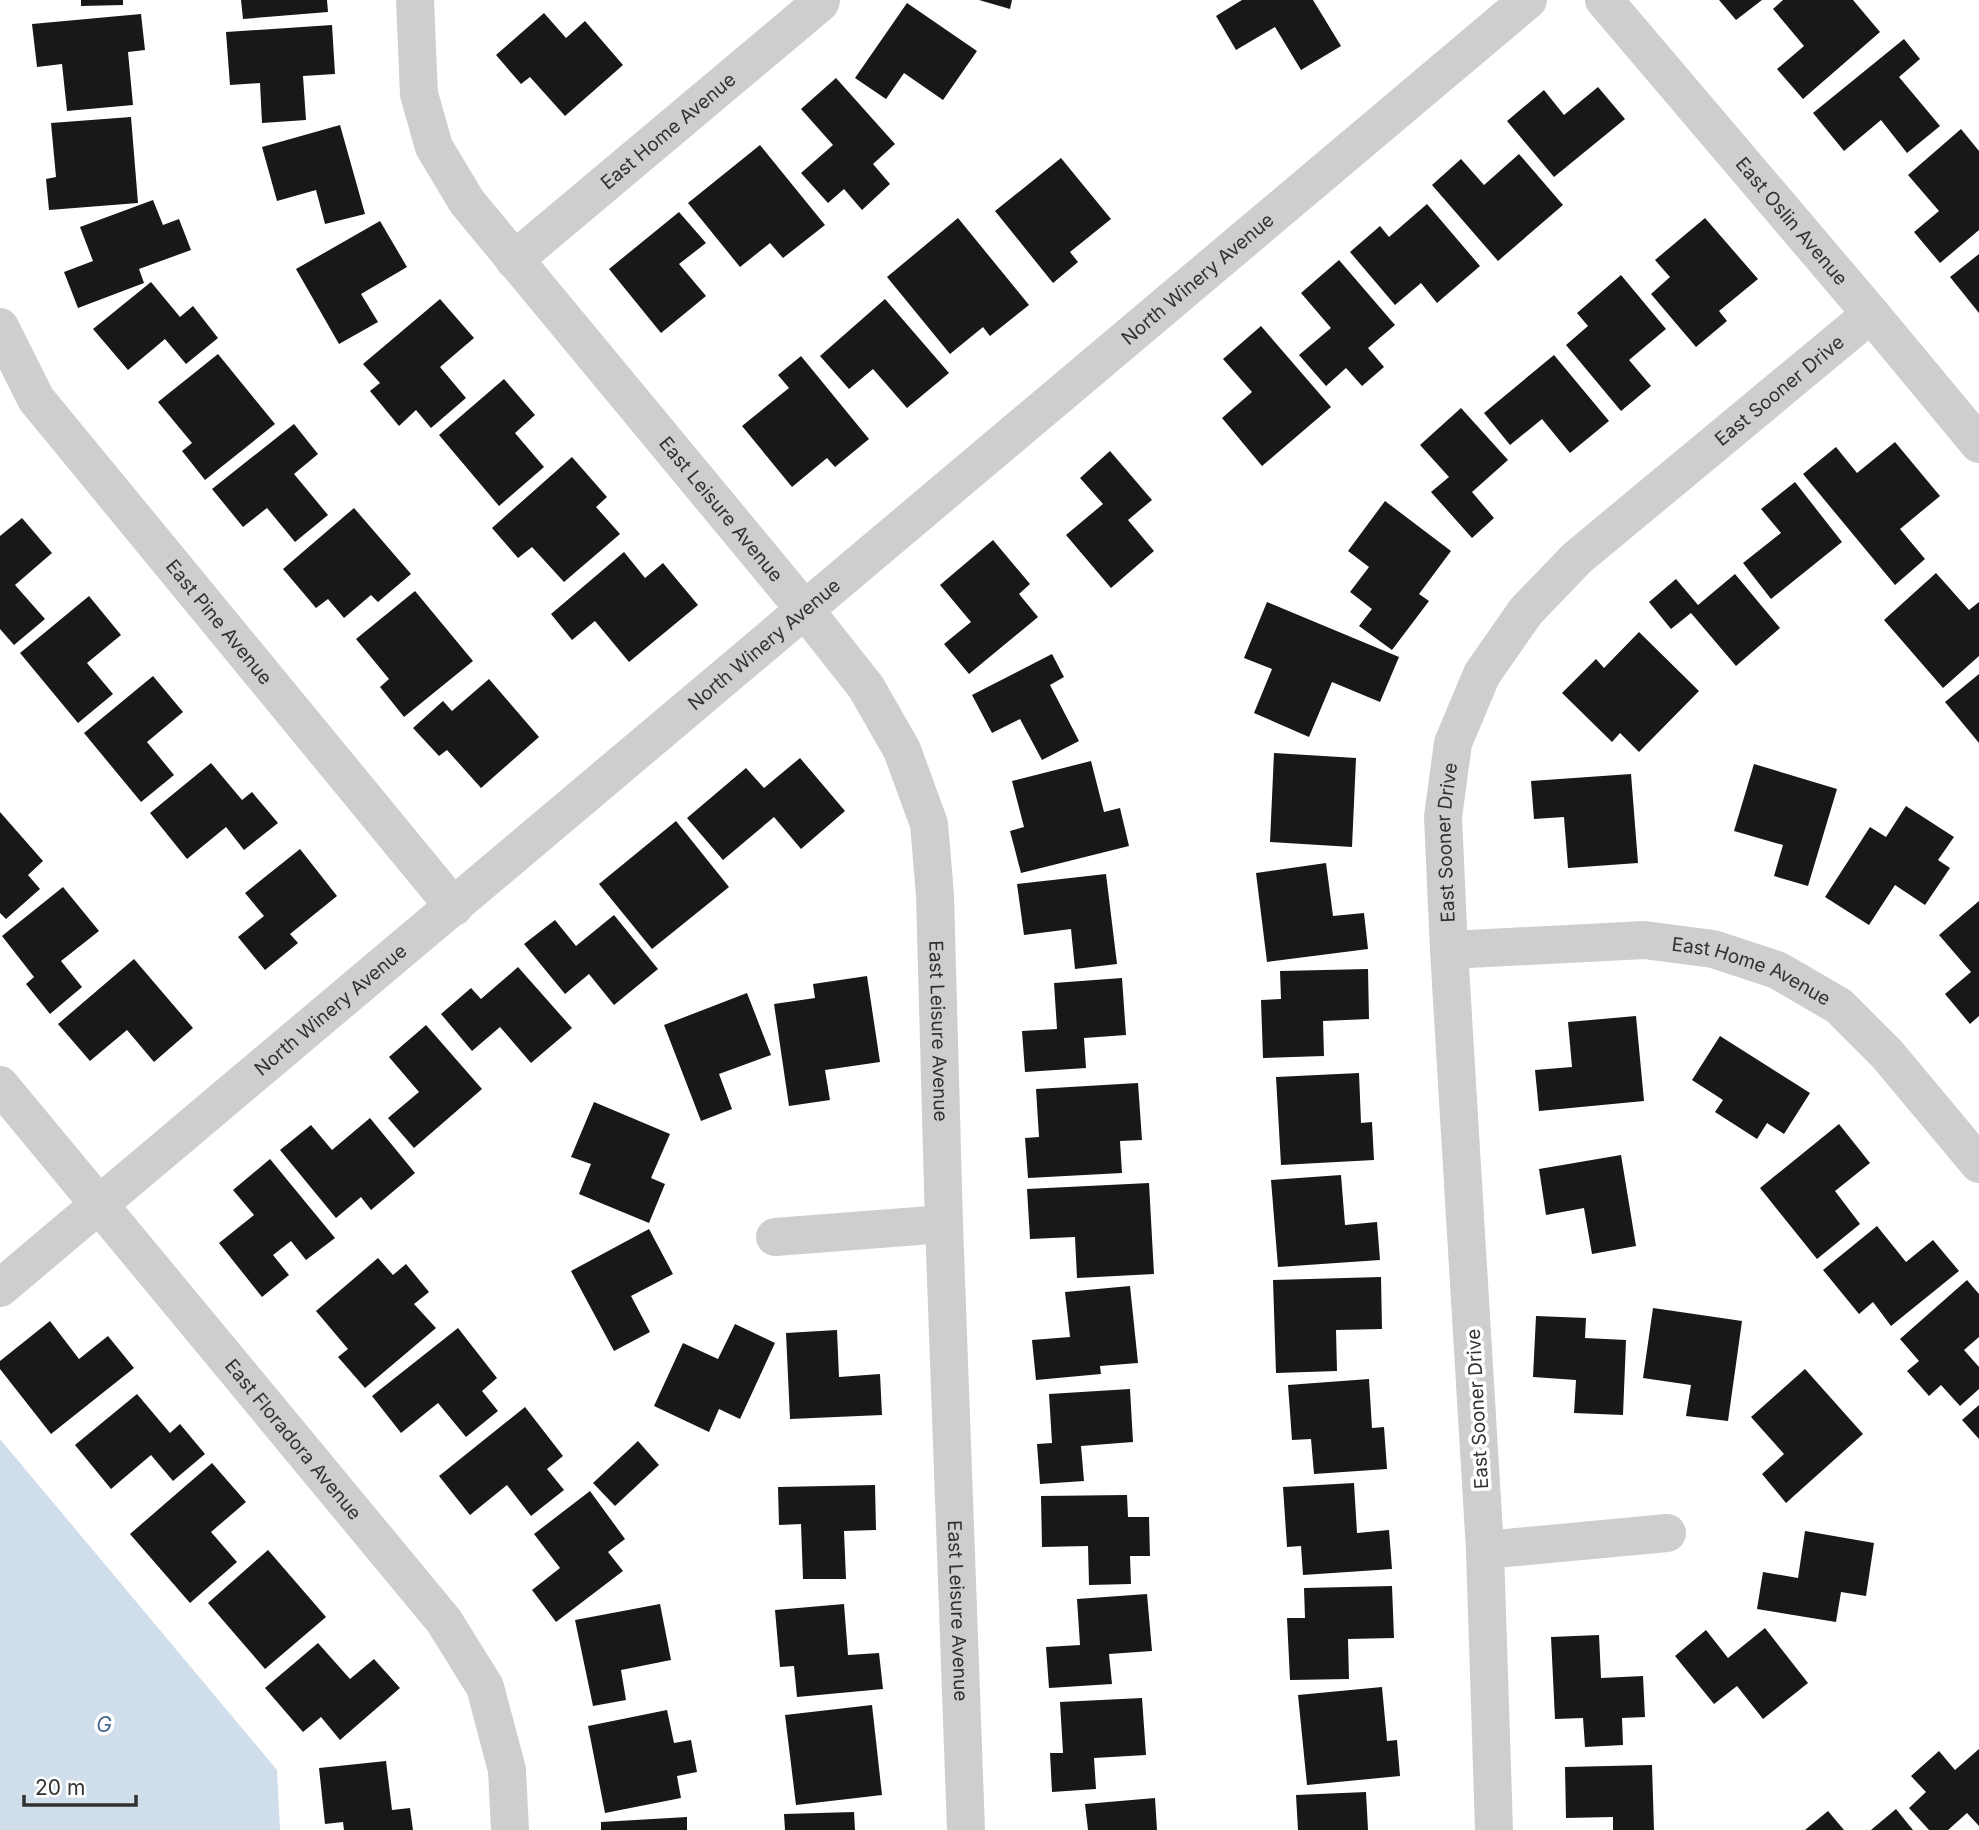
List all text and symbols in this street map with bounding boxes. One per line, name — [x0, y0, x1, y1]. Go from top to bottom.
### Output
street label: East Home Avenue — [596, 68, 740, 194]
street label: East Oslin Avenue — [1731, 153, 1852, 290]
street label: North Winery Avenue — [1117, 208, 1278, 350]
street label: East Sooner Drive — [1710, 330, 1849, 451]
street label: East Leisure Avenue — [654, 432, 788, 587]
street label: East Pine Avenue — [161, 555, 277, 689]
street label: North Winery Avenue — [683, 574, 845, 715]
street label: East Sooner Drive — [1432, 761, 1462, 923]
street label: East Home Avenue — [1670, 933, 1835, 1011]
street label: North Winery Avenue — [250, 939, 411, 1081]
street label: East Leisure Avenue — [924, 940, 952, 1122]
street label: East Sooner Drive — [1462, 1328, 1493, 1490]
street label: East Floradora Avenue — [220, 1355, 366, 1525]
street label: East Leisure Avenue — [943, 1520, 972, 1702]
water label: G — [96, 1712, 112, 1737]
scale bar — [24, 1764, 136, 1808]
text: 20 m — [35, 1775, 85, 1800]

